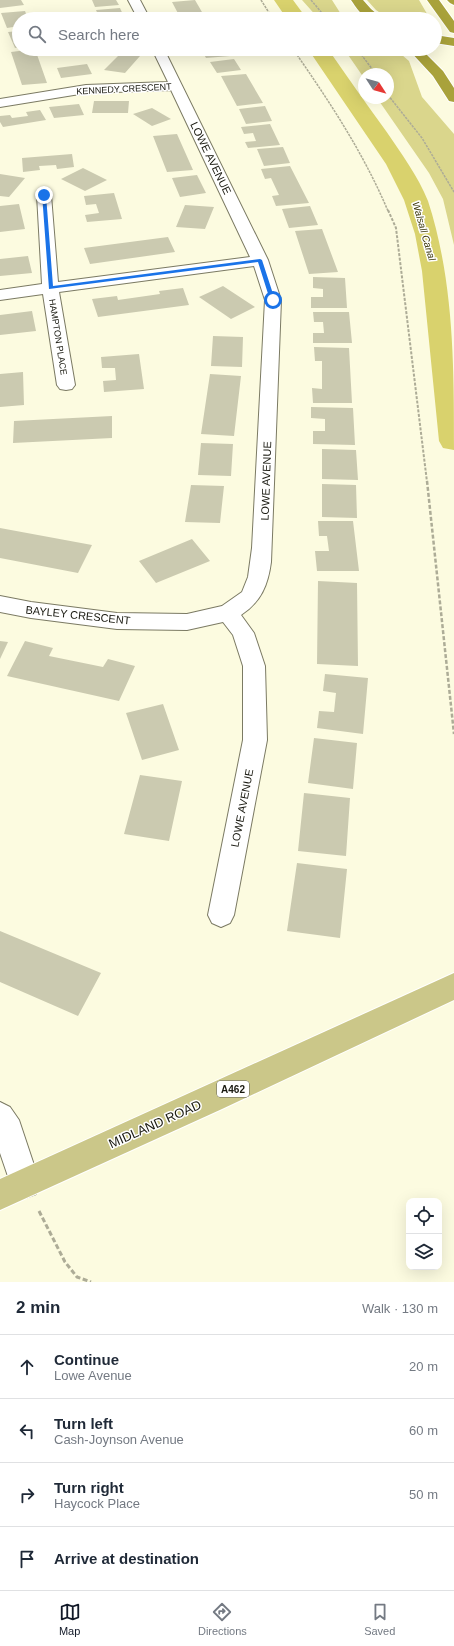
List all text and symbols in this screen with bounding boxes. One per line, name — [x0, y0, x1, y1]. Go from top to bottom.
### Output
search box — [12, 12, 442, 56]
icon: search — [26, 23, 48, 45]
text: Search here — [58, 26, 140, 43]
north arrow — [358, 68, 394, 104]
street label: KENNEDY CRESCENT — [76, 81, 172, 96]
street label: LOWE AVENUE — [188, 120, 234, 196]
route end — [35, 186, 53, 204]
water label: Walsall Canal — [410, 200, 438, 263]
route start — [264, 291, 282, 309]
street label: HAMPTON PLACE — [47, 298, 69, 376]
street label: LOWE AVENUE — [259, 441, 273, 521]
street label: BAYLEY CRESCENT — [25, 604, 131, 627]
street label: LOWE AVENUE — [229, 768, 255, 848]
road number: A462 — [217, 1081, 249, 1097]
street label: MIDLAND ROAD — [106, 1097, 204, 1151]
map controls — [406, 1198, 442, 1270]
button: locate — [406, 1198, 442, 1234]
button: layers — [406, 1234, 442, 1270]
text: 2 min — [16, 1298, 60, 1317]
text: Walk · 130 m — [362, 1301, 438, 1316]
text: Continue — [54, 1351, 119, 1368]
icon: ahead — [16, 1356, 38, 1378]
text: 20 m — [409, 1359, 438, 1374]
text: Lowe Avenue — [54, 1368, 132, 1383]
text: Turn left — [54, 1415, 113, 1432]
icon: left — [16, 1420, 38, 1442]
text: 60 m — [409, 1423, 438, 1438]
text: Cash-Joynson Avenue — [54, 1432, 184, 1447]
text: Turn right — [54, 1479, 124, 1496]
icon: right — [16, 1484, 38, 1506]
text: 50 m — [409, 1487, 438, 1502]
text: Haycock Place — [54, 1496, 140, 1511]
icon: arrive — [16, 1548, 38, 1570]
text: Arrive at destination — [54, 1550, 199, 1567]
tab: Map — [59, 1601, 81, 1637]
tab: Directions — [198, 1601, 247, 1637]
tab: Saved — [364, 1601, 395, 1637]

